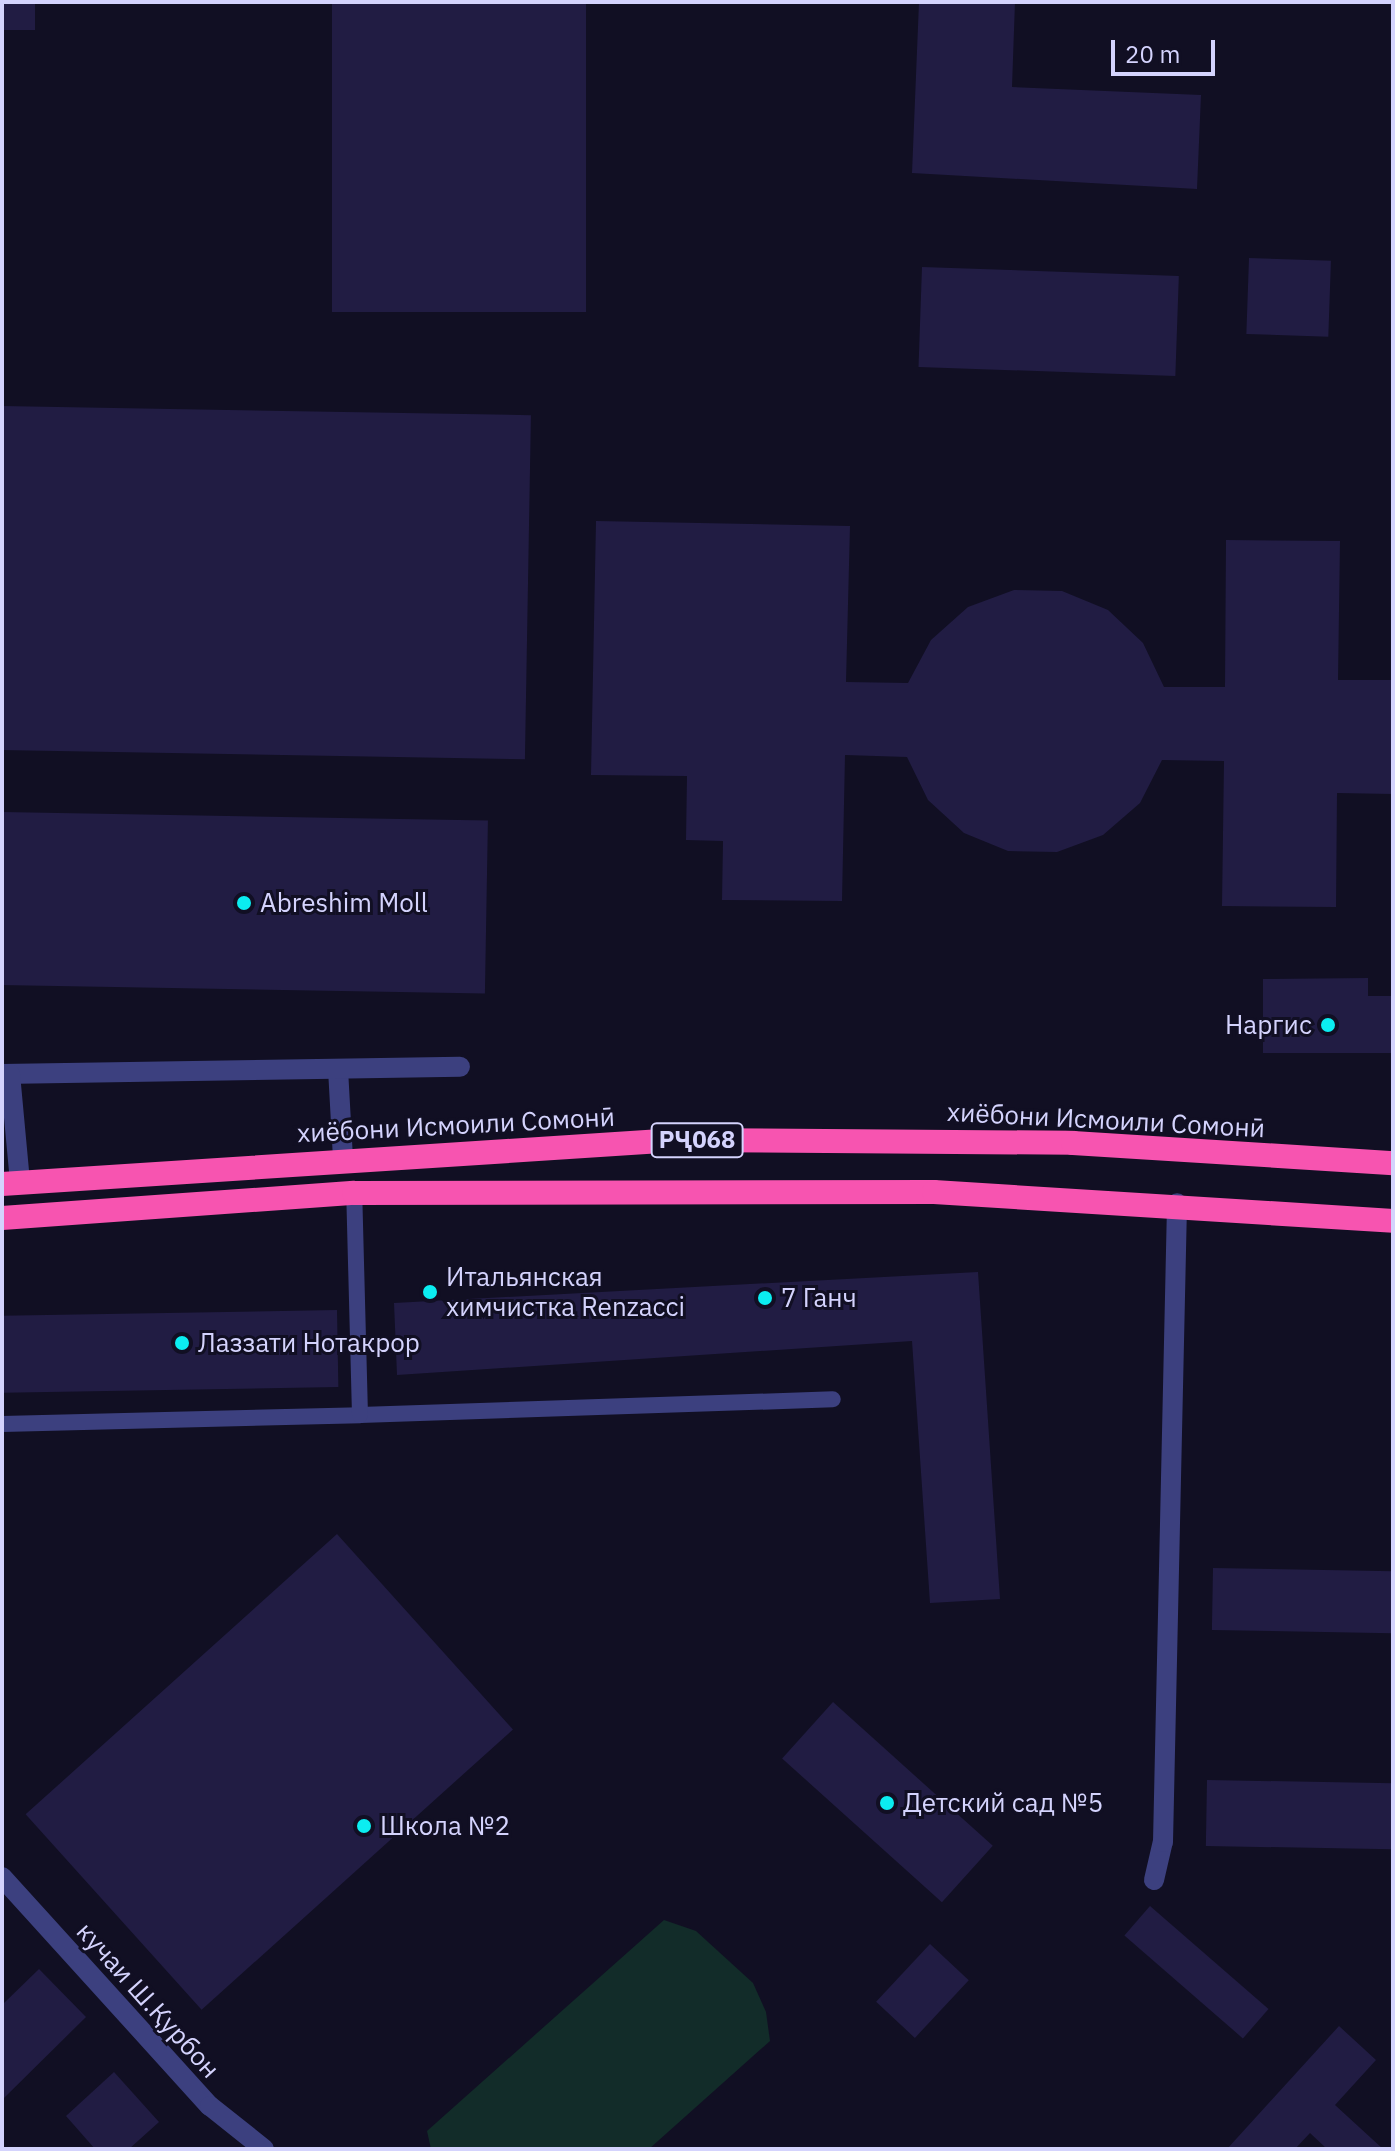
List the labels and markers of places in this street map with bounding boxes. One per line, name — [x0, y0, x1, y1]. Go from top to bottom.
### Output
place label: Abreshim Moll — [260, 887, 428, 919]
marker: Abreshim Moll — [235, 894, 253, 912]
place label: Наргис — [1225, 1009, 1312, 1041]
marker: Наргис — [1319, 1016, 1337, 1034]
place label: Итальянская химчистка Renzacci — [446, 1261, 685, 1322]
place label: 7 Ганч — [781, 1282, 857, 1314]
marker: Итальянская химчистка Renzacci — [421, 1283, 439, 1301]
marker: 7 Ганч — [756, 1289, 774, 1307]
place label: Лаззати Нотакрор — [198, 1327, 420, 1359]
marker: Лаззати Нотакрор — [173, 1334, 191, 1352]
place label: Детский сад №5 — [903, 1787, 1103, 1819]
marker: Детский сад №5 — [878, 1794, 896, 1812]
place label: Школа №2 — [380, 1810, 510, 1842]
marker: Школа №2 — [355, 1817, 373, 1835]

